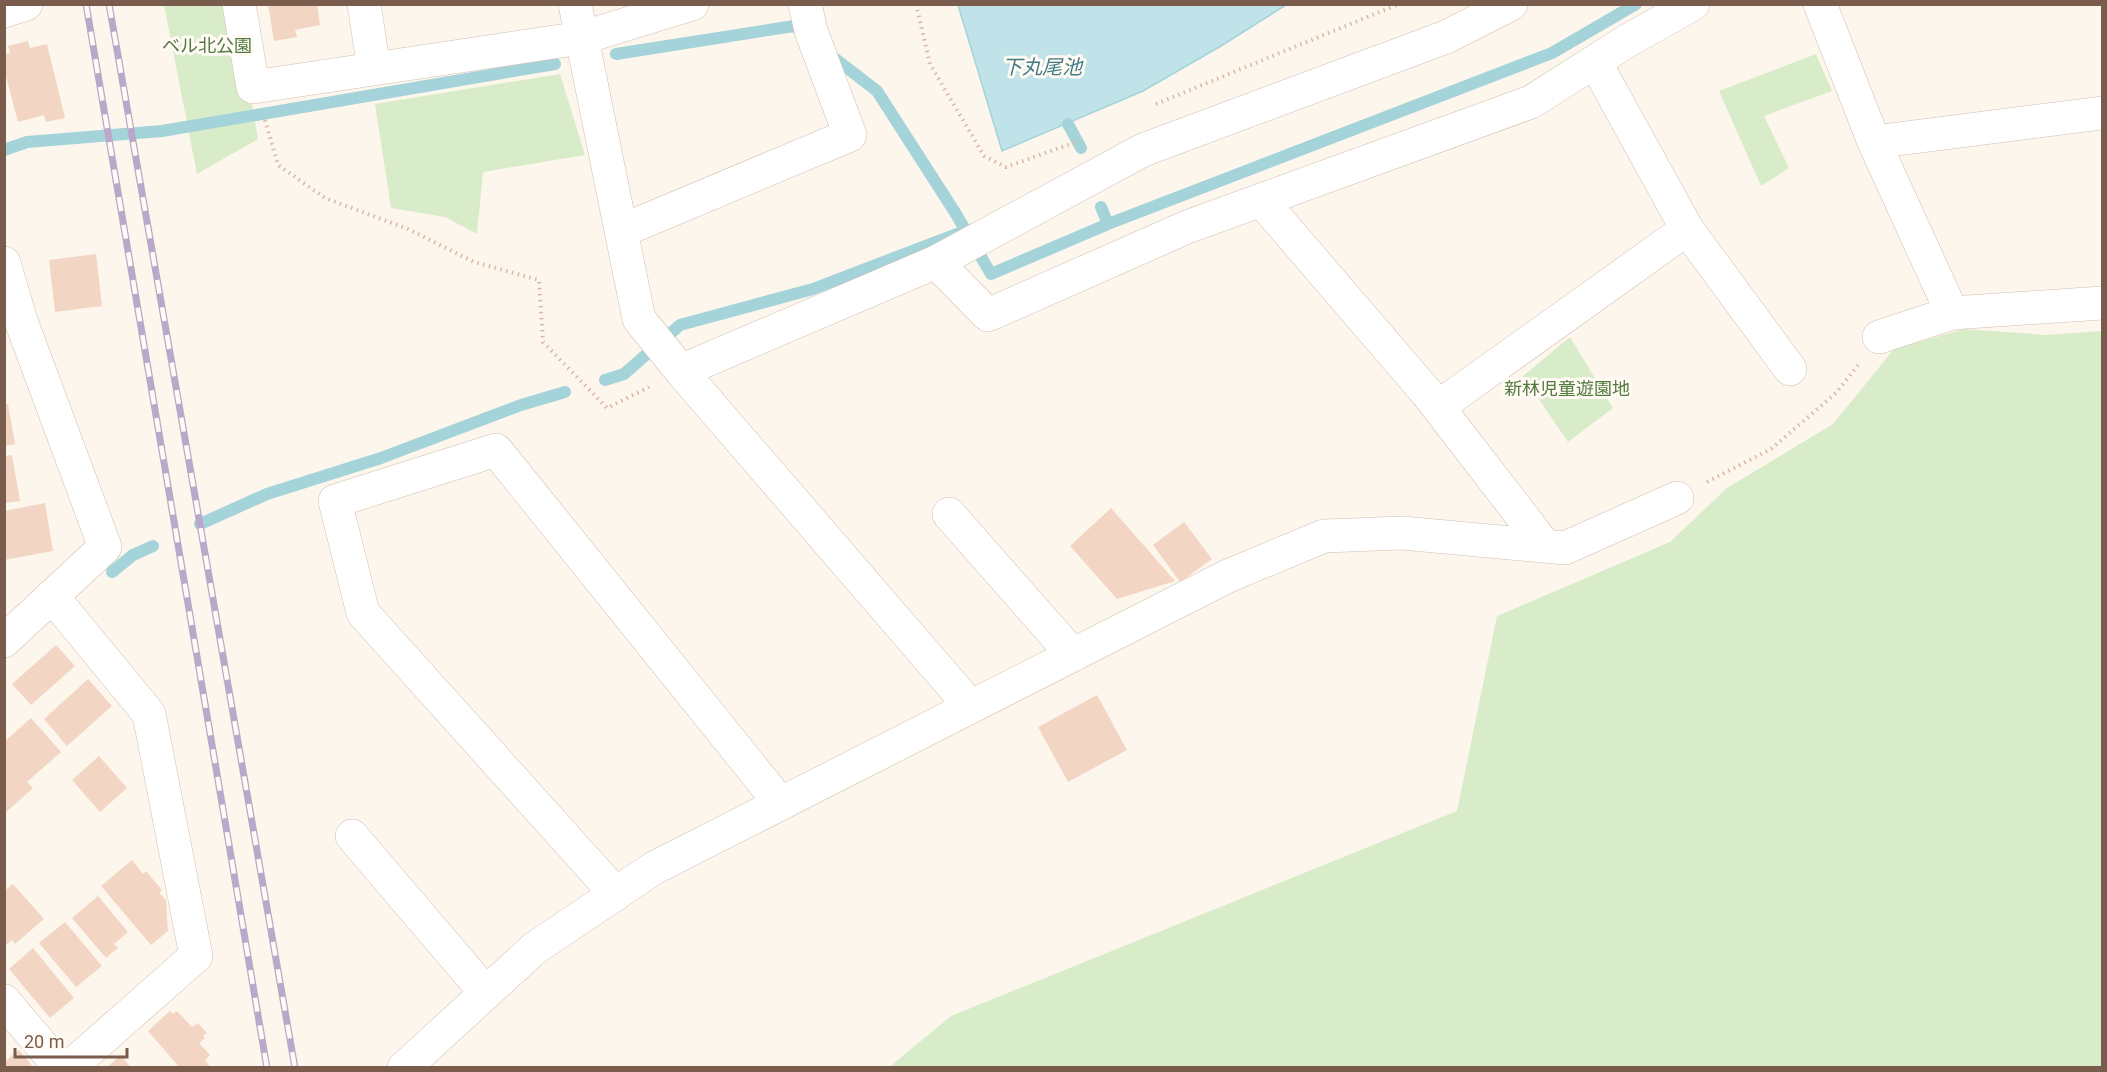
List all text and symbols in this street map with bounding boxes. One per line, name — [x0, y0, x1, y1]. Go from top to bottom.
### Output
park label: ベル北公園 — [162, 35, 252, 56]
water label: 下丸尾池 — [1002, 55, 1084, 79]
park label: 新林児童遊園地 — [1504, 378, 1630, 399]
scale bar — [15, 1021, 128, 1059]
text: 20 m — [24, 1031, 64, 1052]

